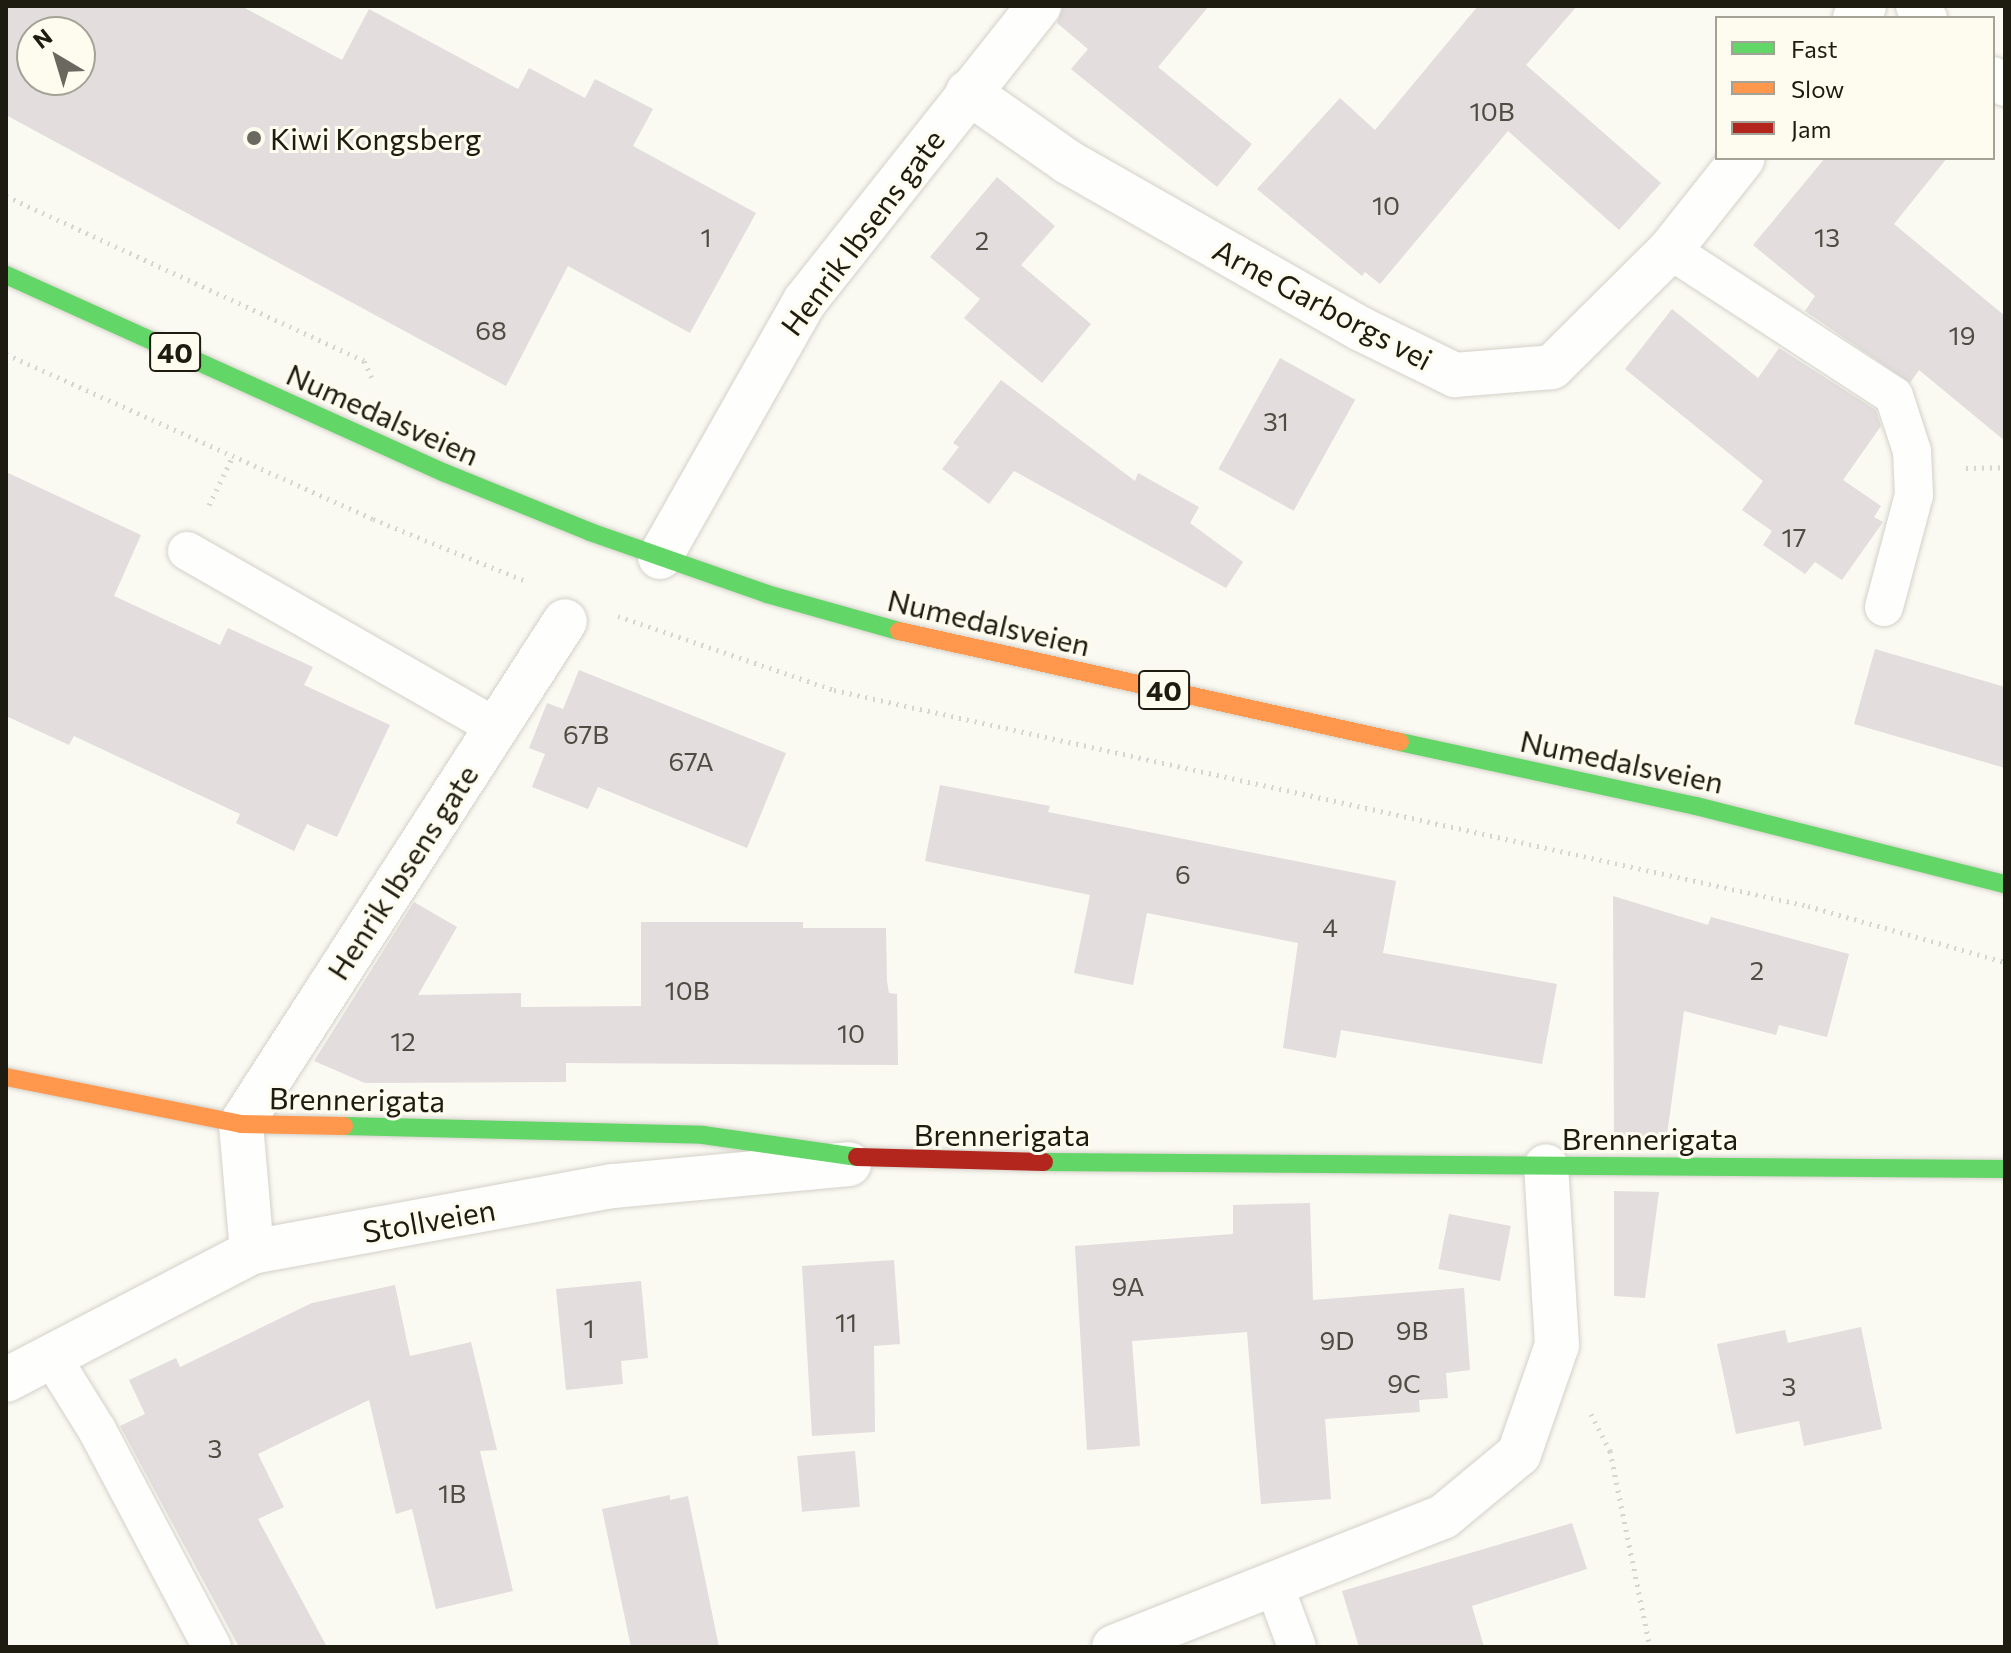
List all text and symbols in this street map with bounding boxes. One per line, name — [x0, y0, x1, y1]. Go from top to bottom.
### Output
north arrow — [16, 16, 96, 96]
legend — [1715, 16, 1995, 160]
text: N — [27, 23, 57, 54]
text: Fast — [1791, 34, 1838, 63]
text: Slow — [1791, 74, 1844, 103]
house number: 10B — [1470, 95, 1514, 127]
text: Jam — [1791, 114, 1831, 143]
place label: Kiwi Kongsberg — [270, 120, 481, 156]
street label: Henrik Ibsens gate — [773, 122, 951, 342]
marker: Kiwi Kongsberg — [245, 129, 263, 147]
house number: 10 — [1372, 189, 1400, 221]
house number: 1 — [700, 221, 712, 253]
house number: 13 — [1814, 221, 1840, 253]
house number: 2 — [975, 224, 989, 256]
street label: Arne Garborgs vei — [1207, 231, 1439, 377]
house number: 68 — [475, 314, 507, 346]
house number: 19 — [1949, 319, 1975, 351]
road number: 40 — [149, 328, 201, 376]
street label: Numedalsveien — [281, 356, 485, 472]
house number: 31 — [1263, 405, 1289, 437]
house number: 17 — [1782, 521, 1806, 553]
street label: Numedalsveien — [884, 581, 1094, 663]
road number: 40 — [1138, 666, 1190, 714]
house number: 67B — [563, 718, 609, 750]
street label: Numedalsveien — [1517, 722, 1727, 800]
house number: 67A — [668, 745, 714, 777]
street label: Henrik Ibsens gate — [319, 758, 485, 986]
house number: 6 — [1175, 858, 1191, 890]
house number: 4 — [1322, 911, 1338, 943]
house number: 2 — [1750, 954, 1764, 986]
house number: 10B — [665, 974, 709, 1006]
house number: 10 — [837, 1017, 865, 1049]
house number: 12 — [390, 1025, 416, 1057]
street label: Brennerigata — [269, 1079, 445, 1119]
street label: Brennerigata — [914, 1116, 1090, 1152]
street label: Brennerigata — [1562, 1120, 1738, 1156]
street label: Stollveien — [360, 1191, 498, 1249]
house number: 9A — [1111, 1270, 1145, 1302]
house number: 11 — [835, 1306, 857, 1338]
house number: 1 — [583, 1312, 595, 1344]
house number: 9B — [1396, 1314, 1428, 1346]
house number: 9D — [1320, 1324, 1354, 1356]
house number: 9C — [1387, 1367, 1421, 1399]
house number: 3 — [1782, 1370, 1796, 1402]
house number: 3 — [208, 1432, 222, 1464]
house number: 1B — [438, 1477, 466, 1509]

